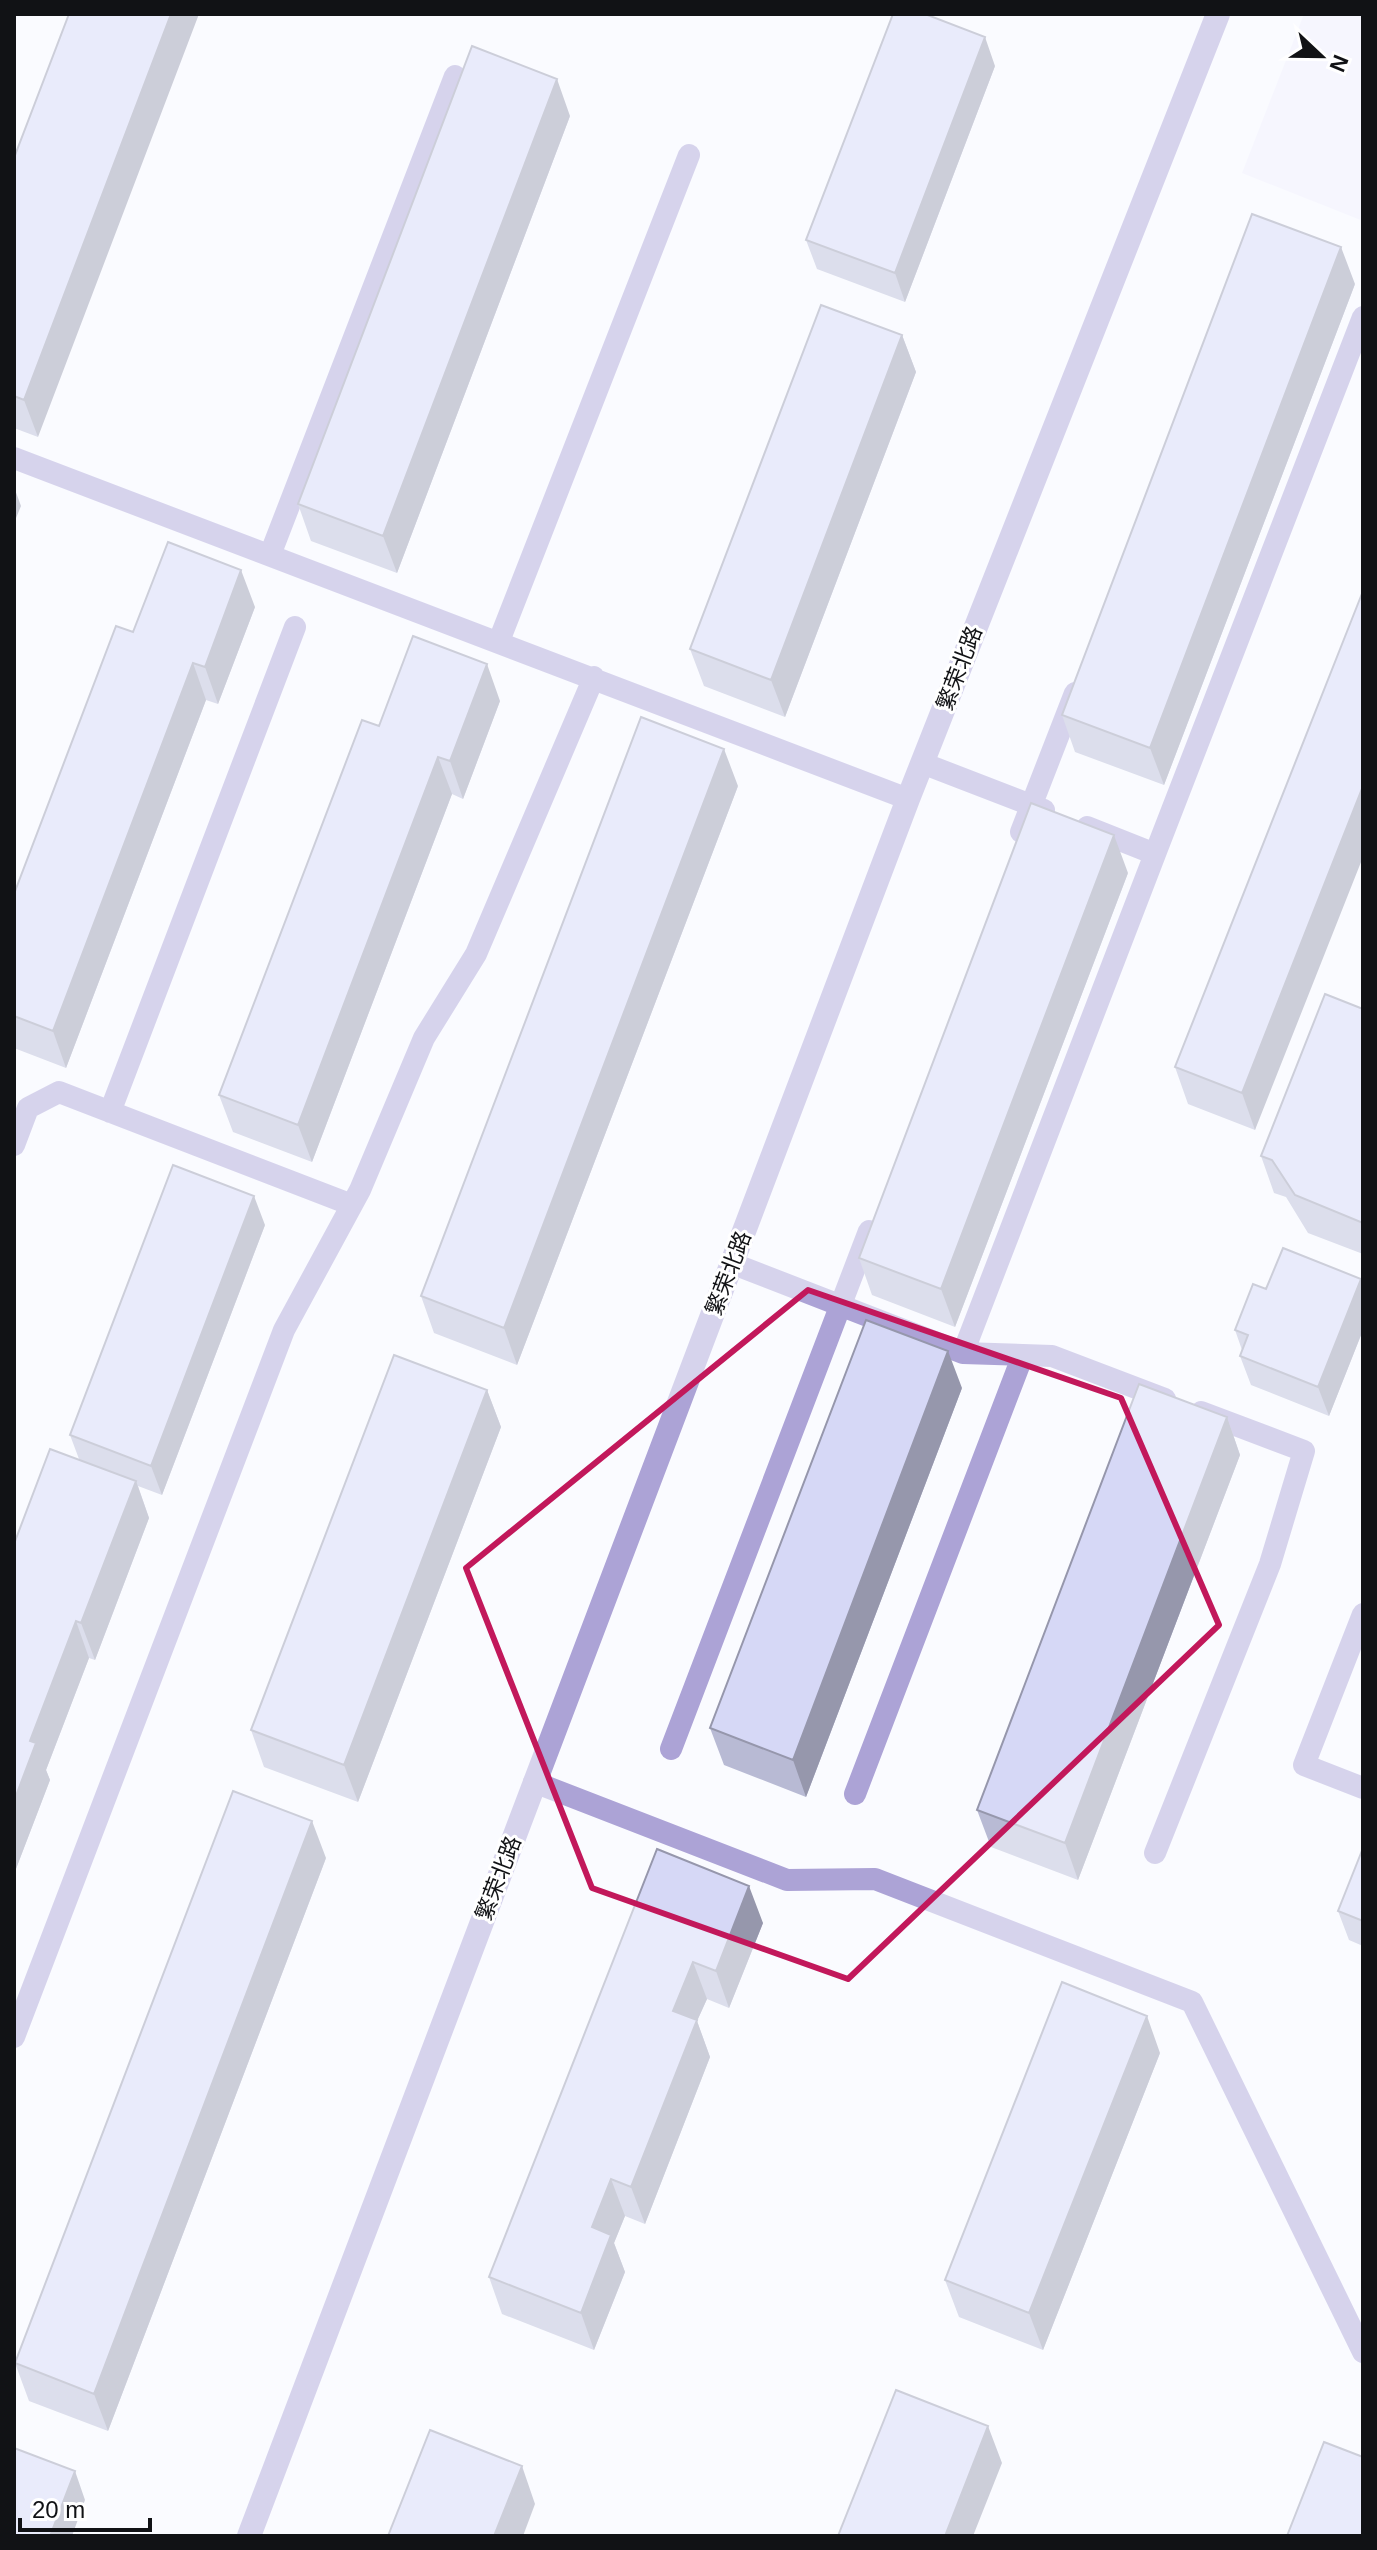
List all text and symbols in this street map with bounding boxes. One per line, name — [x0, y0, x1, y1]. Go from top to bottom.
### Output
north arrow — [1281, 16, 1361, 96]
text: N — [1325, 51, 1354, 75]
street label: 繁荣北路 — [932, 623, 987, 714]
street label: 繁荣北路 — [701, 1228, 756, 1319]
street label: 繁荣北路 — [471, 1833, 526, 1924]
scale bar — [20, 2482, 150, 2532]
text: 20 m — [32, 2496, 85, 2523]

